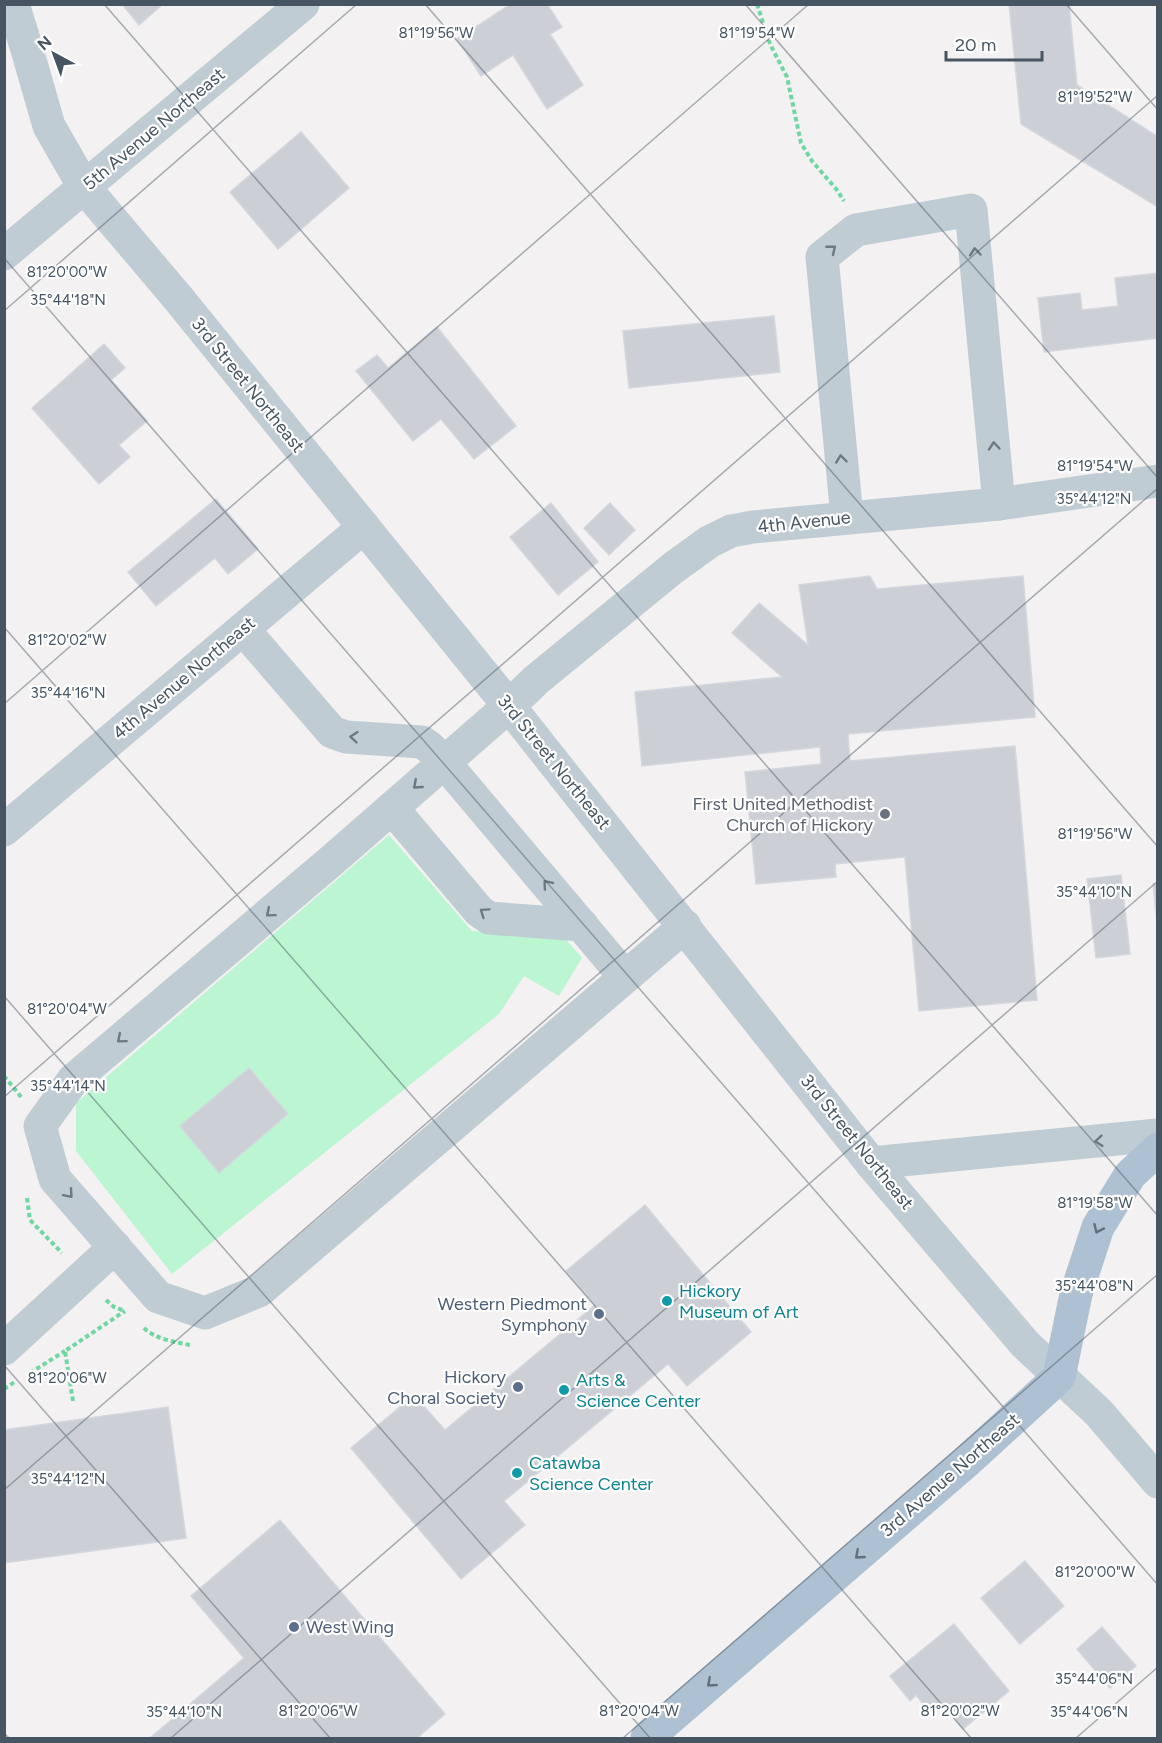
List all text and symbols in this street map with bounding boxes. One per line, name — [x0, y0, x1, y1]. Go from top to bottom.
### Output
north arrow — [24, 24, 84, 84]
text: 81°19'56"W — [399, 24, 474, 42]
text: 81°19'54"W — [719, 24, 795, 42]
scale bar — [946, 24, 1042, 62]
text: N — [34, 32, 55, 54]
text: 20 m — [955, 34, 996, 56]
street label: 5th Avenue Northeast — [79, 63, 230, 195]
text: 81°19'52"W — [1058, 88, 1133, 106]
one-way arrow — [825, 245, 836, 256]
one-way arrow — [969, 247, 982, 256]
text: 81°20'00"W — [27, 263, 108, 281]
text: 35°44'18"N — [30, 291, 106, 309]
street label: 3rd Street Northeast — [187, 313, 309, 457]
one-way arrow — [988, 442, 1001, 451]
one-way arrow — [835, 455, 848, 464]
text: 81°19'54"W — [1057, 457, 1133, 475]
text: 35°44'12"N — [1057, 490, 1131, 508]
street label: 4th Avenue — [756, 506, 852, 538]
street label: 4th Avenue Northeast — [108, 612, 260, 744]
text: 81°20'02"W — [27, 631, 107, 649]
text: 35°44'16"N — [30, 684, 106, 702]
street label: 3rd Street Northeast — [493, 690, 615, 834]
one-way arrow — [349, 731, 359, 744]
one-way arrow — [413, 778, 424, 789]
place label: First United Methodist Church of Hickory — [693, 793, 874, 836]
marker: First United Methodist Church of Hickory — [878, 807, 892, 821]
text: 81°19'56"W — [1058, 825, 1133, 843]
one-way arrow — [543, 880, 554, 891]
text: 35°44'10"N — [1056, 883, 1132, 901]
one-way arrow — [266, 906, 277, 917]
one-way arrow — [479, 908, 490, 919]
text: 81°20'04"W — [27, 1000, 108, 1018]
one-way arrow — [117, 1032, 128, 1043]
street label: 3rd Street Northeast — [796, 1070, 918, 1214]
text: 35°44'14"N — [30, 1077, 106, 1095]
one-way arrow — [1095, 1134, 1104, 1147]
one-way arrow — [62, 1187, 73, 1198]
text: 81°19'58"W — [1057, 1194, 1133, 1212]
one-way arrow — [1093, 1223, 1105, 1234]
text: 35°44'08"N — [1054, 1277, 1134, 1295]
place label: Hickory Museum of Art — [679, 1280, 799, 1323]
place label: Western Piedmont Symphony — [437, 1293, 588, 1336]
marker: Hickory Museum of Art — [660, 1294, 674, 1308]
marker: Western Piedmont Symphony — [592, 1307, 606, 1321]
place label: Hickory Choral Society — [387, 1366, 507, 1409]
text: 81°20'06"W — [27, 1369, 107, 1387]
place label: Arts & Science Center — [576, 1369, 700, 1412]
marker: Hickory Choral Society — [511, 1380, 525, 1394]
marker: Arts & Science Center — [557, 1383, 571, 1397]
street label: 3rd Avenue Northeast — [876, 1408, 1024, 1542]
place label: Catawba Science Center — [529, 1452, 653, 1495]
marker: Catawba Science Center — [510, 1466, 524, 1480]
text: 35°44'12"N — [31, 1470, 105, 1488]
one-way arrow — [855, 1548, 866, 1559]
text: 81°20'00"W — [1055, 1563, 1136, 1581]
place label: West Wing — [306, 1616, 394, 1638]
marker: West Wing — [287, 1620, 301, 1634]
text: 35°44'06"N — [1055, 1670, 1133, 1688]
one-way arrow — [708, 1676, 718, 1687]
text: 81°20'06"W — [278, 1702, 358, 1720]
text: 81°20'04"W — [599, 1702, 680, 1720]
text: 81°20'02"W — [920, 1702, 1000, 1720]
text: 35°44'10"N — [146, 1703, 222, 1721]
text: 35°44'06"N — [1050, 1703, 1128, 1721]

